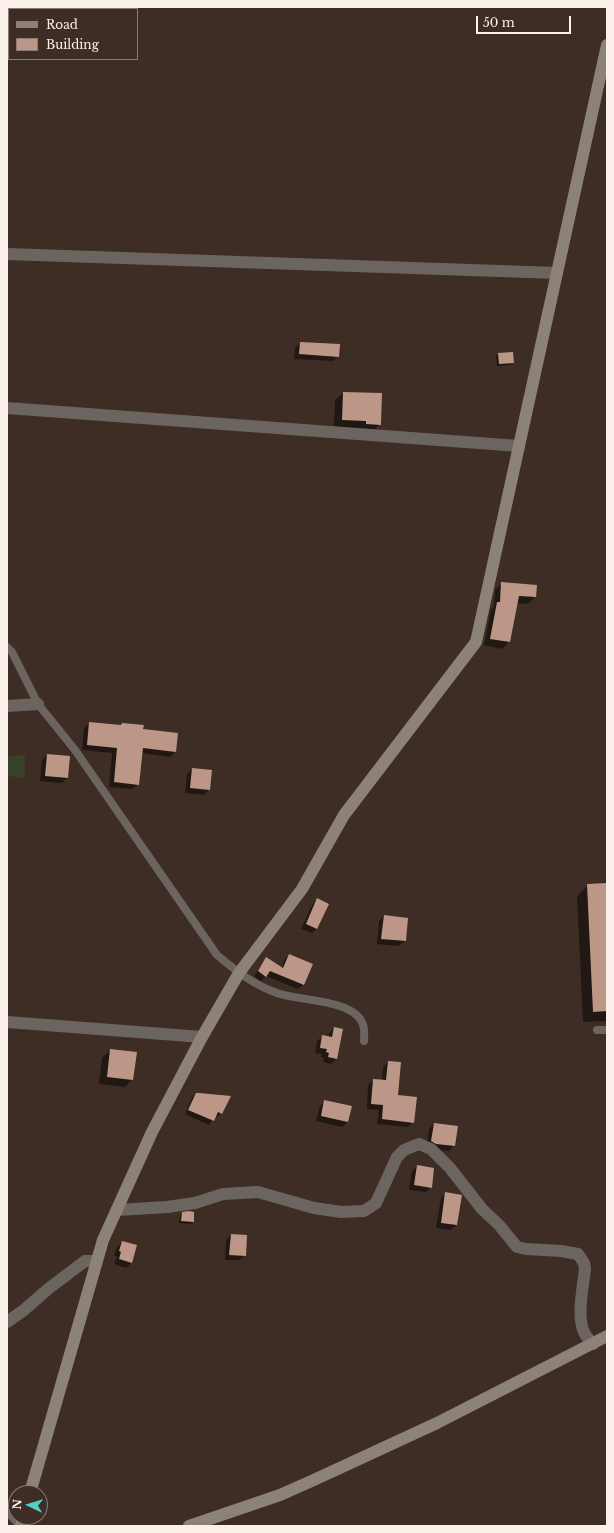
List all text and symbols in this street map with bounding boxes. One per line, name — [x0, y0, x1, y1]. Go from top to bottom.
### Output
legend — [8, 8, 138, 60]
scale bar — [478, 8, 573, 34]
text: 50 m — [483, 15, 515, 30]
text: Road — [46, 17, 78, 32]
text: Building — [46, 37, 99, 52]
north arrow — [8, 1485, 48, 1525]
text: N — [10, 1499, 24, 1510]

